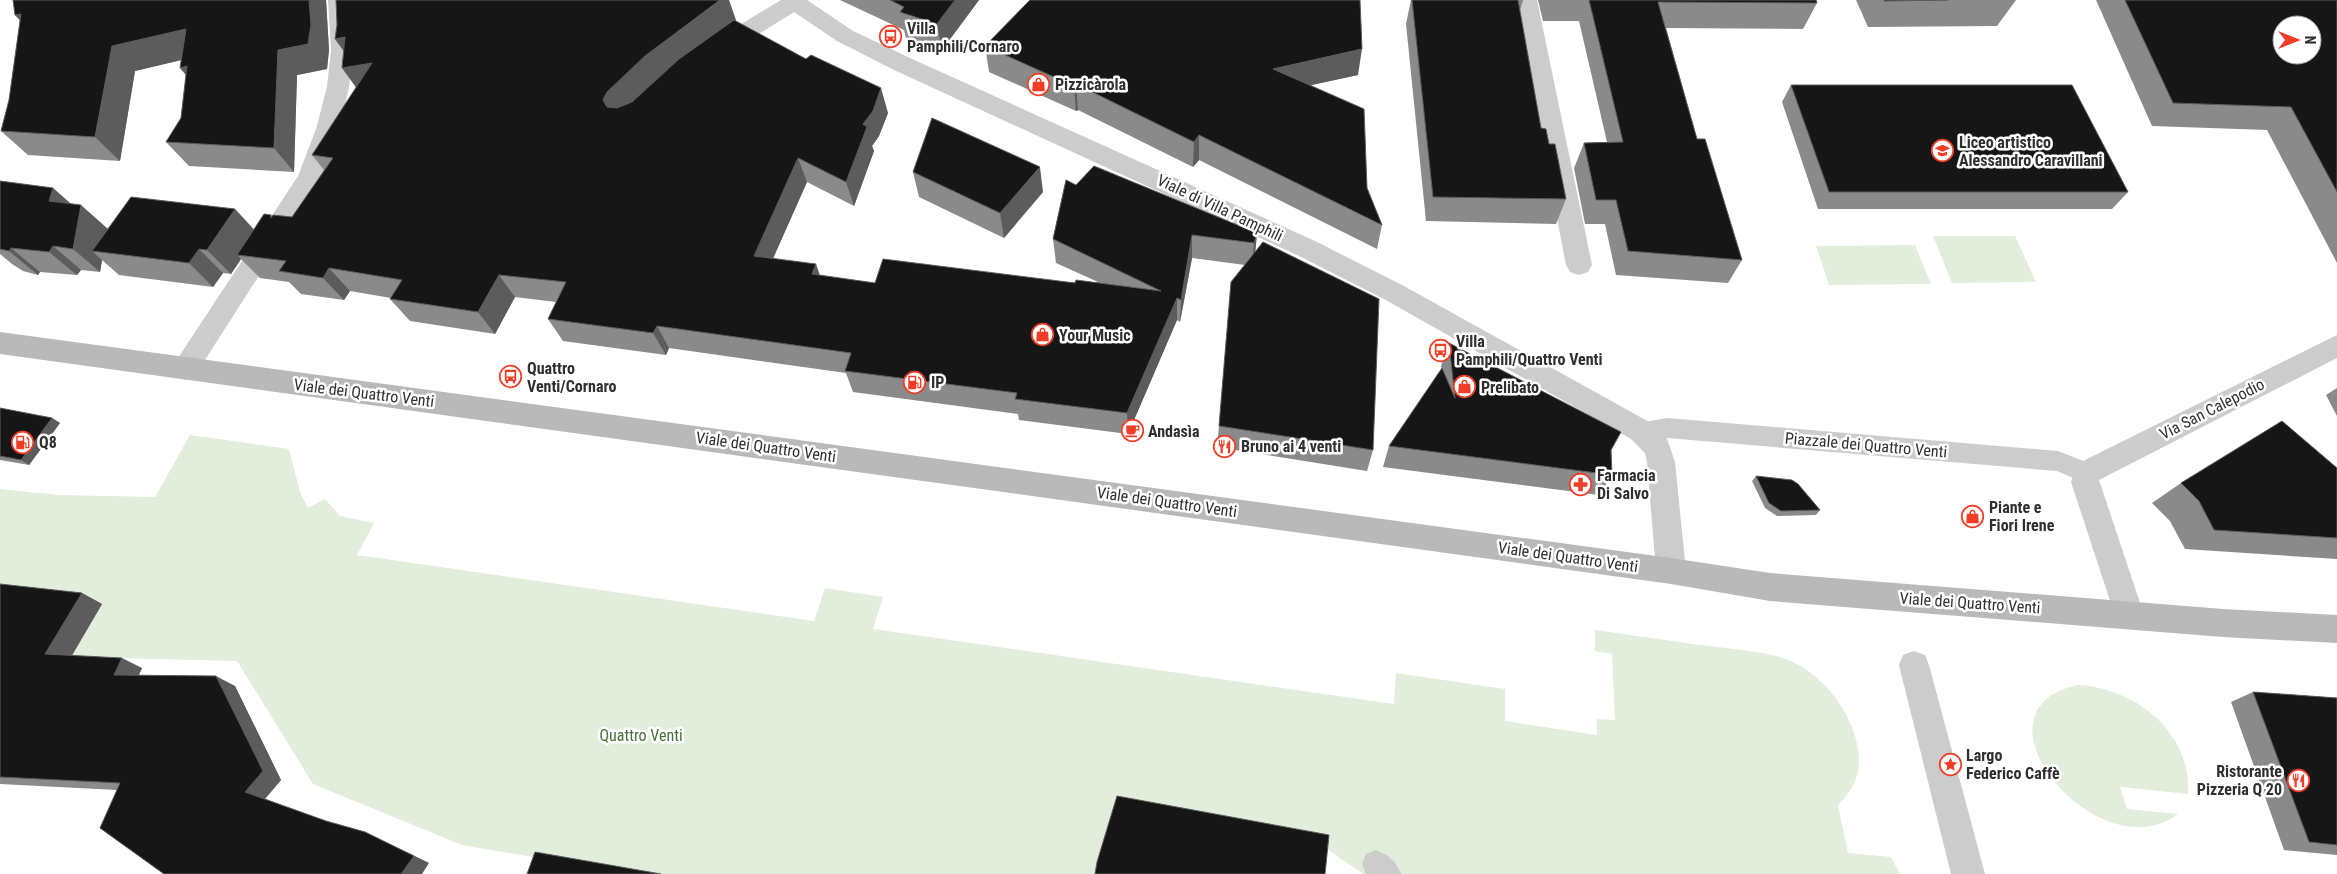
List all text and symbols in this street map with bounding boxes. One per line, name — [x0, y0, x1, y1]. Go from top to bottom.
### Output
north arrow — [2272, 15, 2322, 65]
place label: Villa Pamphili/Cornaro — [907, 19, 1019, 56]
bus stop icon: Villa Pamphili/Cornaro — [879, 25, 903, 49]
text: N — [2302, 36, 2318, 44]
shop icon: Pizzicàrola — [1027, 72, 1051, 96]
place label: Pizzicàrola — [1055, 75, 1127, 94]
place label: Liceo artistico Alessandro Caravillani — [1959, 133, 2103, 170]
school or university icon: Liceo artistico Alessandro Caravillani — [1931, 139, 1955, 163]
street label: Viale di Villa Pamphili — [1154, 170, 1286, 246]
shop icon: Your Music — [1031, 323, 1055, 347]
place label: Your Music — [1059, 326, 1131, 345]
place label: Villa Pamphili/Quattro Venti — [1456, 332, 1603, 369]
bus stop icon: Villa Pamphili/Quattro Venti — [1428, 338, 1452, 362]
place label: Quattro Venti/Cornaro — [527, 359, 616, 396]
bus stop icon: Quattro Venti/Cornaro — [499, 365, 523, 389]
fuel station icon: IP — [903, 370, 927, 394]
place label: IP — [931, 373, 944, 392]
street label: Via San Calepodio — [2157, 374, 2267, 444]
street label: Viale dei Quattro Venti — [293, 375, 435, 411]
shop icon: Prelibato — [1453, 375, 1477, 399]
place label: Prelibato — [1481, 378, 1539, 397]
cafe icon: Andasìa — [1120, 419, 1144, 443]
place label: Andasìa — [1148, 422, 1200, 441]
street label: Viale dei Quattro Venti — [695, 428, 837, 466]
street label: Piazzale dei Quattro Venti — [1784, 428, 1948, 462]
fuel station icon: Q8 — [11, 430, 35, 454]
place label: Q8 — [39, 433, 57, 452]
restaurant icon: Bruno ai 4 venti — [1213, 434, 1237, 458]
place label: Bruno ai 4 venti — [1241, 437, 1341, 456]
place label: Farmacia Di Salvo — [1597, 466, 1656, 503]
pharmacy icon: Farmacia Di Salvo — [1569, 472, 1593, 496]
street label: Viale dei Quattro Venti — [1096, 483, 1238, 521]
place label: Piante e Fiori Irene — [1989, 498, 2055, 535]
shop icon: Piante e Fiori Irene — [1961, 504, 1985, 528]
street label: Viale dei Quattro Venti — [1497, 538, 1639, 576]
street label: Viale dei Quattro Venti — [1899, 589, 2041, 617]
park label: Quattro Venti — [599, 726, 683, 745]
place label: Largo Federico Caffè — [1966, 746, 2060, 783]
place icon: Largo Federico Caffè — [1938, 752, 1962, 776]
place label: Ristorante Pizzeria Q 20 — [2197, 762, 2282, 799]
restaurant icon: Ristorante Pizzeria Q 20 — [2286, 768, 2310, 792]

